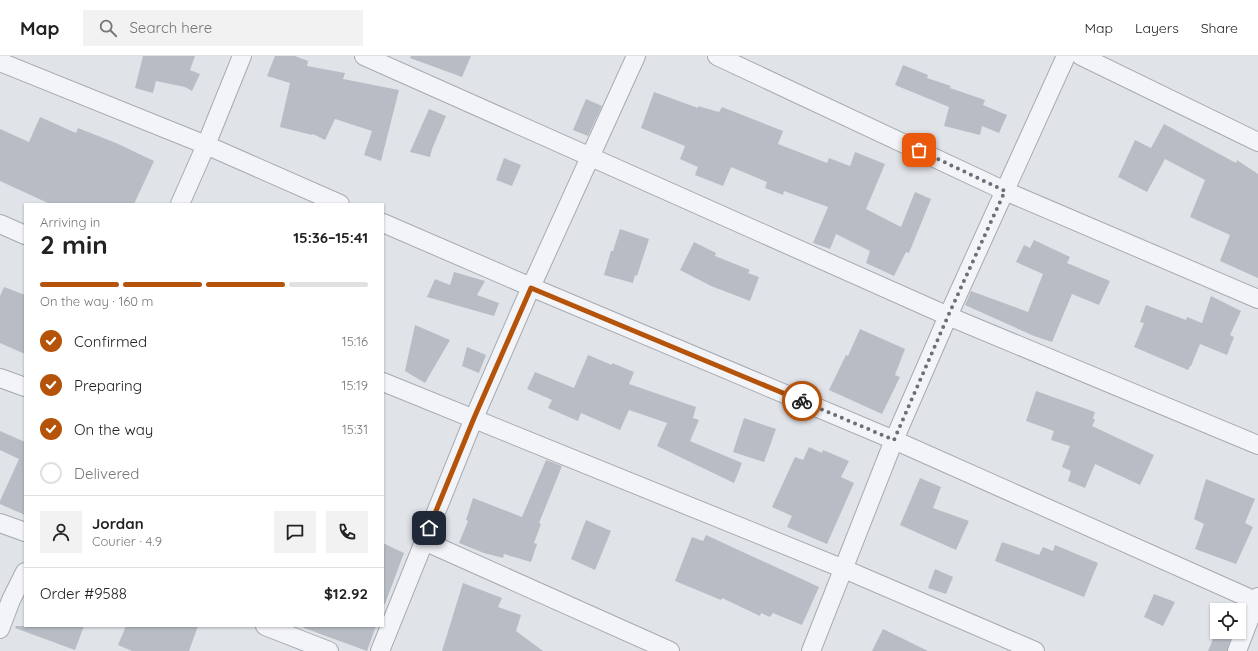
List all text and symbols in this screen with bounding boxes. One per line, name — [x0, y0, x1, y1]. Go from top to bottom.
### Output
search box — [83, 10, 363, 46]
text: Map — [20, 16, 59, 40]
icon: search — [97, 17, 119, 39]
text: Search here — [129, 18, 212, 37]
text: Map — [1084, 19, 1113, 37]
text: Layers — [1135, 19, 1179, 37]
text: Share — [1201, 19, 1238, 37]
pin — [902, 133, 936, 167]
icon: bag — [908, 139, 930, 161]
text: Arriving in — [40, 214, 100, 230]
text: 2 min — [40, 228, 108, 261]
text: 15:36–15:41 — [293, 228, 368, 247]
text: On the way · 160 m — [40, 293, 153, 309]
icon: check — [40, 330, 62, 352]
text: Confirmed — [74, 332, 147, 351]
text: 15:16 — [342, 333, 368, 349]
icon: check — [40, 374, 62, 396]
text: Preparing — [74, 376, 142, 395]
text: 15:19 — [342, 377, 368, 393]
courier — [782, 381, 822, 421]
icon: bike — [791, 390, 813, 412]
icon: check — [40, 418, 62, 440]
text: On the way — [74, 420, 153, 439]
text: 15:31 — [342, 421, 368, 437]
text: Delivered — [74, 464, 139, 483]
button: person — [40, 511, 82, 553]
button: chat — [274, 511, 316, 553]
button: phone — [326, 511, 368, 553]
pin — [412, 511, 446, 545]
text: Jordan — [92, 514, 144, 533]
icon: home — [418, 517, 440, 539]
text: Courier · 4.9 — [92, 533, 162, 549]
text: Order #9588 — [40, 584, 127, 603]
text: $12.92 — [324, 584, 368, 603]
map controls — [1210, 603, 1246, 639]
button: locate — [1210, 603, 1246, 639]

